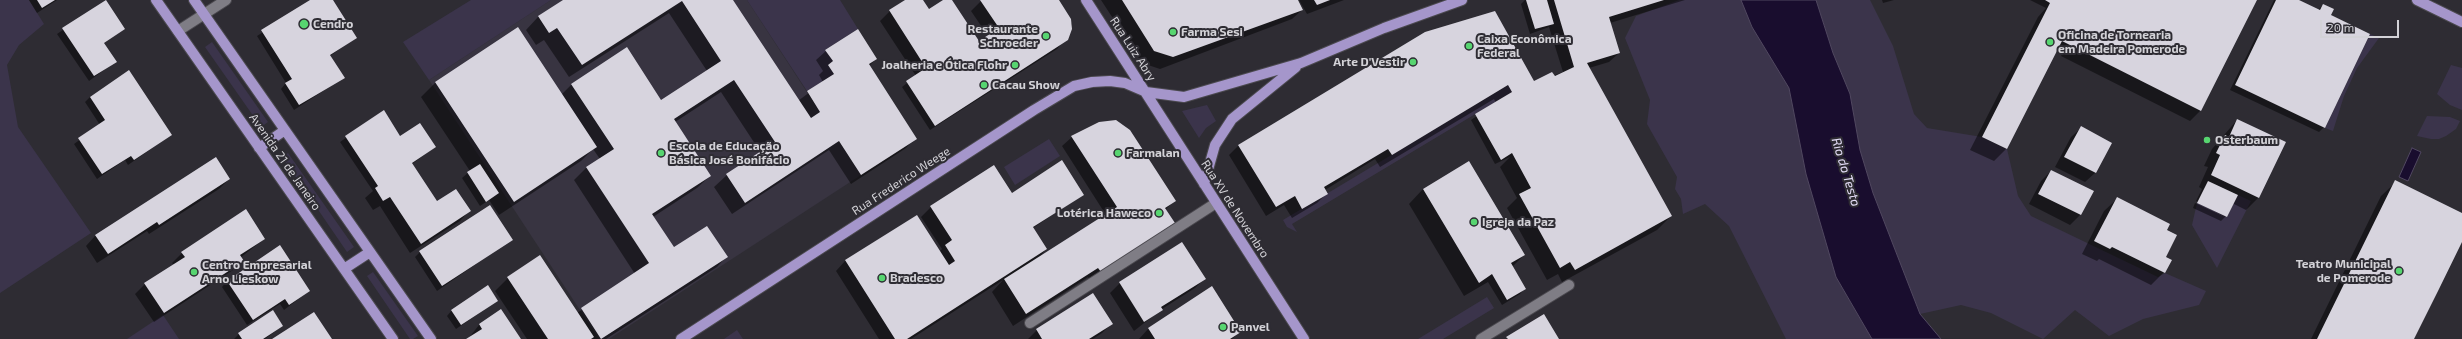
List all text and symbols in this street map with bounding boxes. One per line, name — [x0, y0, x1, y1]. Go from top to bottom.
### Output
scale bar — [2322, 12, 2401, 38]
street label: Rua Luiz Abry — [1107, 14, 1159, 84]
place label: Cendro — [313, 17, 353, 31]
marker: Cendro — [298, 18, 310, 30]
text: 20 m — [2327, 20, 2354, 34]
place label: Restaurante Schroeder — [967, 22, 1038, 50]
place label: Farma Sesi — [1181, 25, 1243, 39]
marker: Farma Sesi — [1168, 27, 1178, 37]
place label: Oficina de Tornearia em Madeira Pomerode — [2058, 28, 2185, 56]
marker: Restaurante Schroeder — [1041, 31, 1051, 41]
place label: Caixa Econômica Federal — [1477, 32, 1572, 60]
marker: Oficina de Tornearia em Madeira Pomerode — [2045, 37, 2055, 47]
marker: Caixa Econômica Federal — [1464, 41, 1474, 51]
place label: Arte D'Vestir — [1333, 55, 1405, 69]
marker: Arte D'Vestir — [1408, 57, 1418, 67]
place label: Joalheria e Ótica Flohr — [881, 58, 1007, 72]
marker: Joalheria e Ótica Flohr — [1010, 60, 1020, 70]
place label: Cacau Show — [992, 78, 1060, 92]
marker: Cacau Show — [979, 80, 989, 90]
street label: Avenida 21 de Janeiro — [246, 111, 324, 213]
place label: Osterbaum — [2215, 133, 2278, 147]
marker: Osterbaum — [2202, 135, 2212, 145]
water label: Rio do Testo — [1828, 136, 1864, 208]
place label: Escola de Educação Básica José Bonifácio — [669, 139, 789, 167]
street label: Rua Frederico Weege — [849, 144, 953, 218]
place label: Farmalan — [1126, 146, 1180, 160]
marker: Escola de Educação Básica José Bonifácio — [656, 148, 666, 158]
marker: Farmalan — [1113, 148, 1123, 158]
street label: Rua XV de Novembro — [1198, 157, 1272, 261]
place label: Lotérica Haweco — [1057, 206, 1151, 220]
marker: Lotérica Haweco — [1154, 208, 1164, 218]
place label: Igreja da Paz — [1482, 215, 1554, 229]
marker: Igreja da Paz — [1469, 217, 1479, 227]
place label: Teatro Municipal de Pomerode — [2296, 257, 2391, 285]
place label: Centro Empresarial Arno Lieskow — [202, 258, 312, 286]
marker: Teatro Municipal de Pomerode — [2394, 266, 2404, 276]
marker: Centro Empresarial Arno Lieskow — [189, 267, 199, 277]
place label: Bradesco — [890, 271, 943, 285]
marker: Bradesco — [877, 273, 887, 283]
place label: Panvel — [1231, 320, 1270, 334]
marker: Panvel — [1218, 322, 1228, 332]

